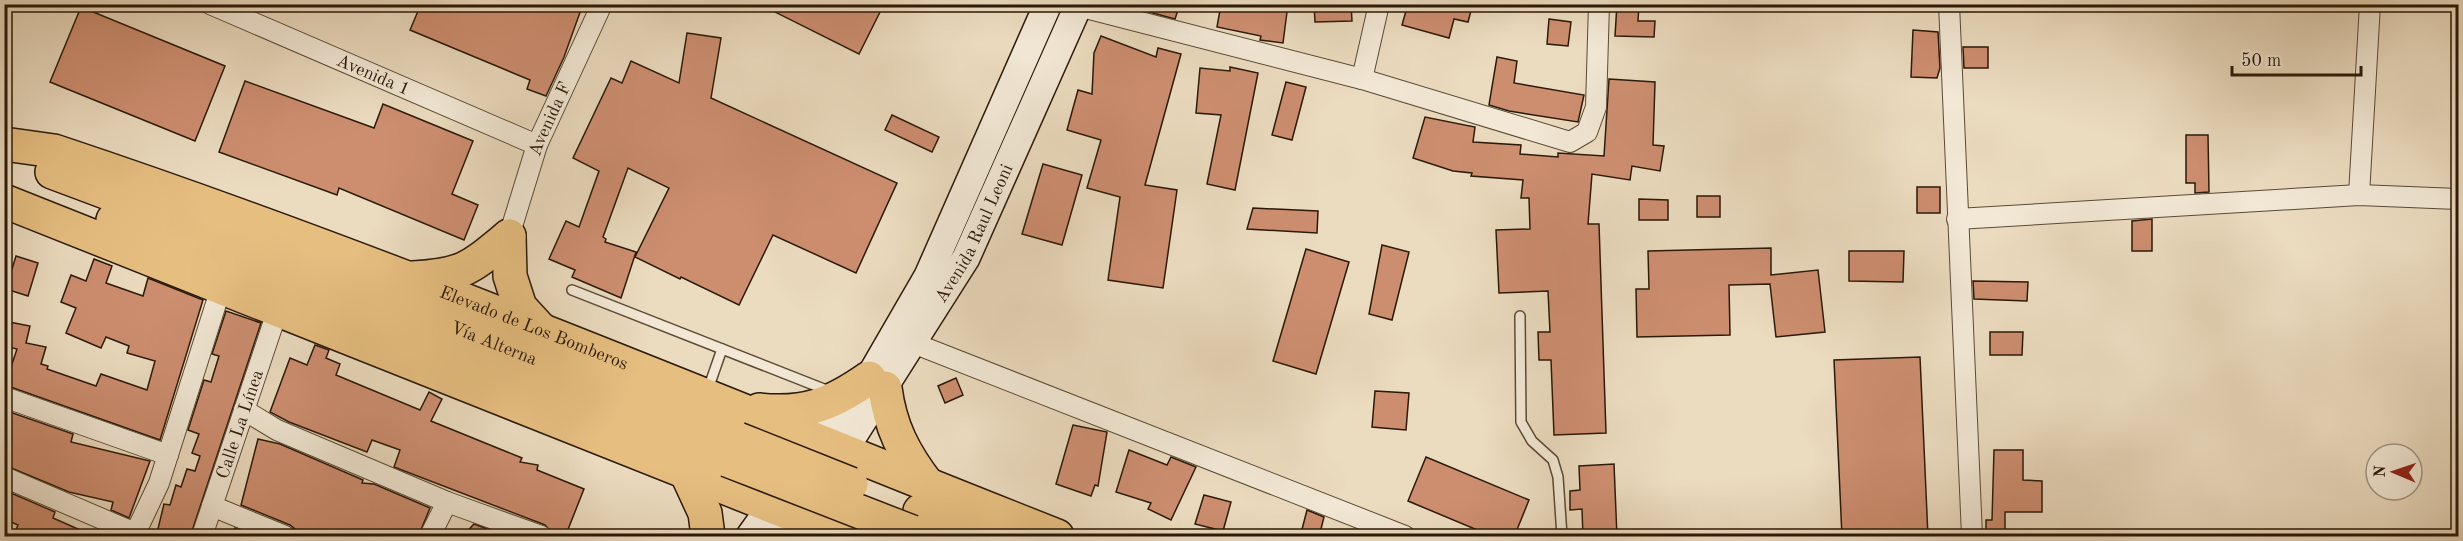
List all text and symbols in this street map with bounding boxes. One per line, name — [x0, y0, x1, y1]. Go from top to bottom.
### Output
scale bar — [2232, 39, 2361, 77]
street label: Avenida 1 — [334, 52, 412, 99]
text: 50 m — [2241, 52, 2281, 70]
street label: Avenida F — [526, 79, 575, 159]
street label: Avenida Raul Leoni — [932, 161, 1017, 306]
street label: Elevado de Los Bomberos — [437, 283, 631, 374]
street label: Vía Alterna — [448, 319, 540, 369]
street label: Calle La Línea — [214, 367, 267, 481]
north arrow — [2364, 442, 2424, 502]
text: N — [2373, 464, 2389, 478]

